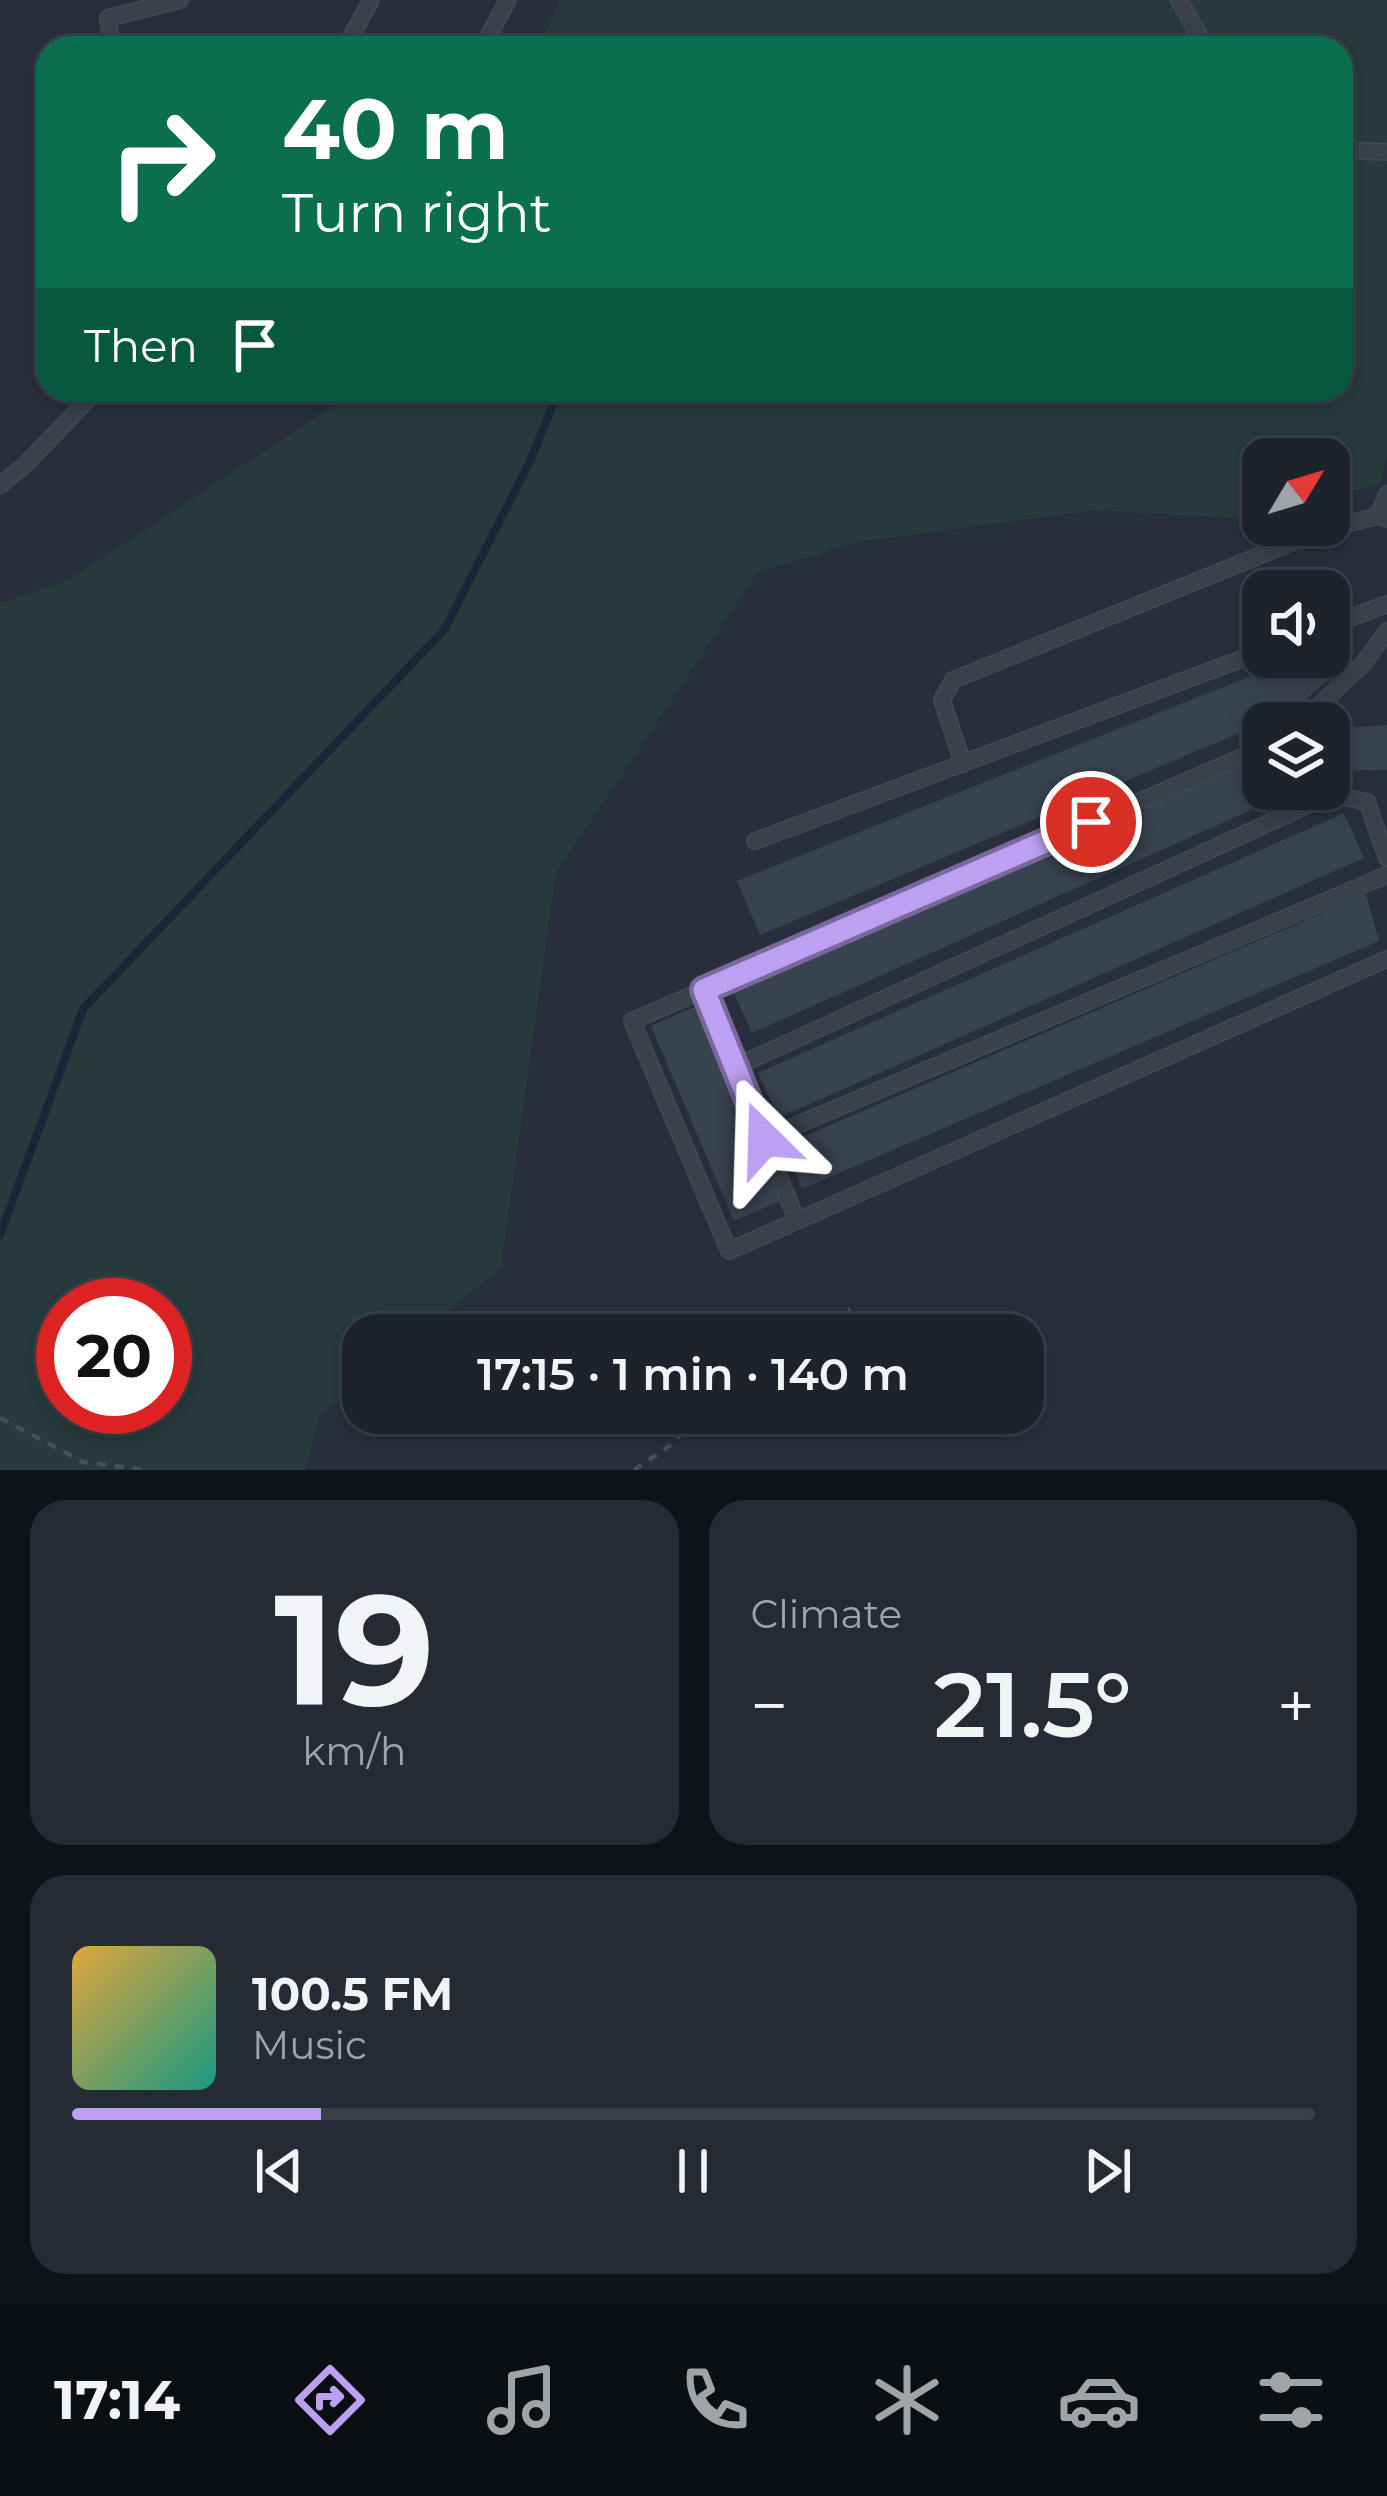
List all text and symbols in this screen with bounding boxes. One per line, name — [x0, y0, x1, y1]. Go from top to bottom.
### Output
text: 40 m — [282, 78, 509, 180]
icon: right — [84, 84, 240, 240]
text: Turn right — [282, 180, 552, 246]
icon: arrive — [222, 312, 288, 378]
text: Then — [84, 318, 198, 373]
north arrow — [1242, 438, 1350, 546]
map controls — [1242, 438, 1350, 810]
button: sound — [1242, 570, 1350, 678]
button: layers — [1242, 702, 1350, 810]
pin — [1040, 771, 1142, 873]
icon: arrive — [1058, 789, 1124, 855]
position arrow — [701, 1076, 827, 1202]
speed limit sign: 20 — [36, 1278, 192, 1434]
text: 17:15 · 1 min · 140 m — [477, 1346, 909, 1401]
text: 19 — [274, 1554, 435, 1744]
text: Climate — [751, 1590, 902, 1638]
text: 21.5° — [934, 1650, 1132, 1760]
text: − — [751, 1665, 788, 1746]
text: + — [1277, 1665, 1315, 1746]
text: km/h — [302, 1727, 406, 1775]
text: 100.5 FM — [252, 1966, 453, 2021]
text: Music — [252, 2021, 367, 2069]
icon: previous — [246, 2138, 312, 2204]
icon: pause — [660, 2138, 726, 2204]
icon: next — [1075, 2138, 1141, 2204]
icon: directions — [288, 2358, 372, 2442]
icon: music — [480, 2358, 564, 2442]
icon: phone — [673, 2358, 757, 2442]
icon: climate — [865, 2358, 949, 2442]
icon: car — [1057, 2358, 1141, 2442]
icon: filters — [1249, 2358, 1333, 2442]
text: 17:14 — [54, 2367, 180, 2433]

